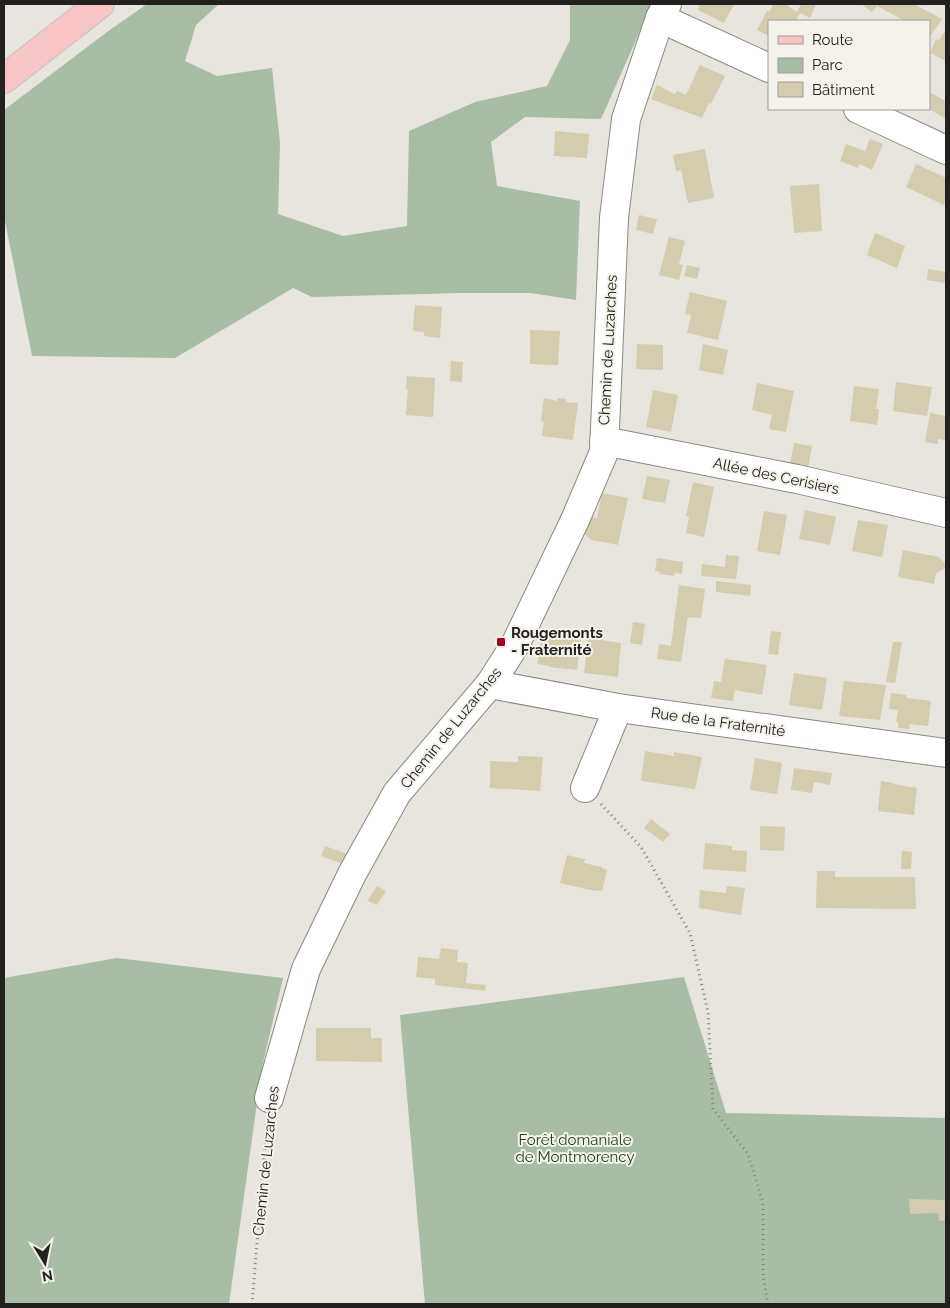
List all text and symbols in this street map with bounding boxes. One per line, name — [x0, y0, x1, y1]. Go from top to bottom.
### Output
legend — [768, 20, 930, 110]
text: Route — [812, 31, 853, 49]
text: Parc — [812, 56, 843, 74]
text: Bâtiment — [812, 81, 875, 99]
street label: Chemin de Luzarches — [595, 274, 621, 426]
street label: Allée des Cerisiers — [711, 454, 841, 498]
place label: Rougemonts - Fraternité — [511, 624, 603, 659]
marker: Rougemonts - Fraternité — [495, 636, 507, 648]
street label: Chemin de Luzarches — [397, 664, 505, 792]
street label: Rue de la Fraternité — [650, 704, 787, 740]
street label: Chemin de Luzarches — [249, 1085, 283, 1237]
park label: Forêt domaniale de Montmorency — [515, 1131, 635, 1166]
north arrow — [20, 1238, 70, 1288]
text: N — [41, 1267, 54, 1285]

